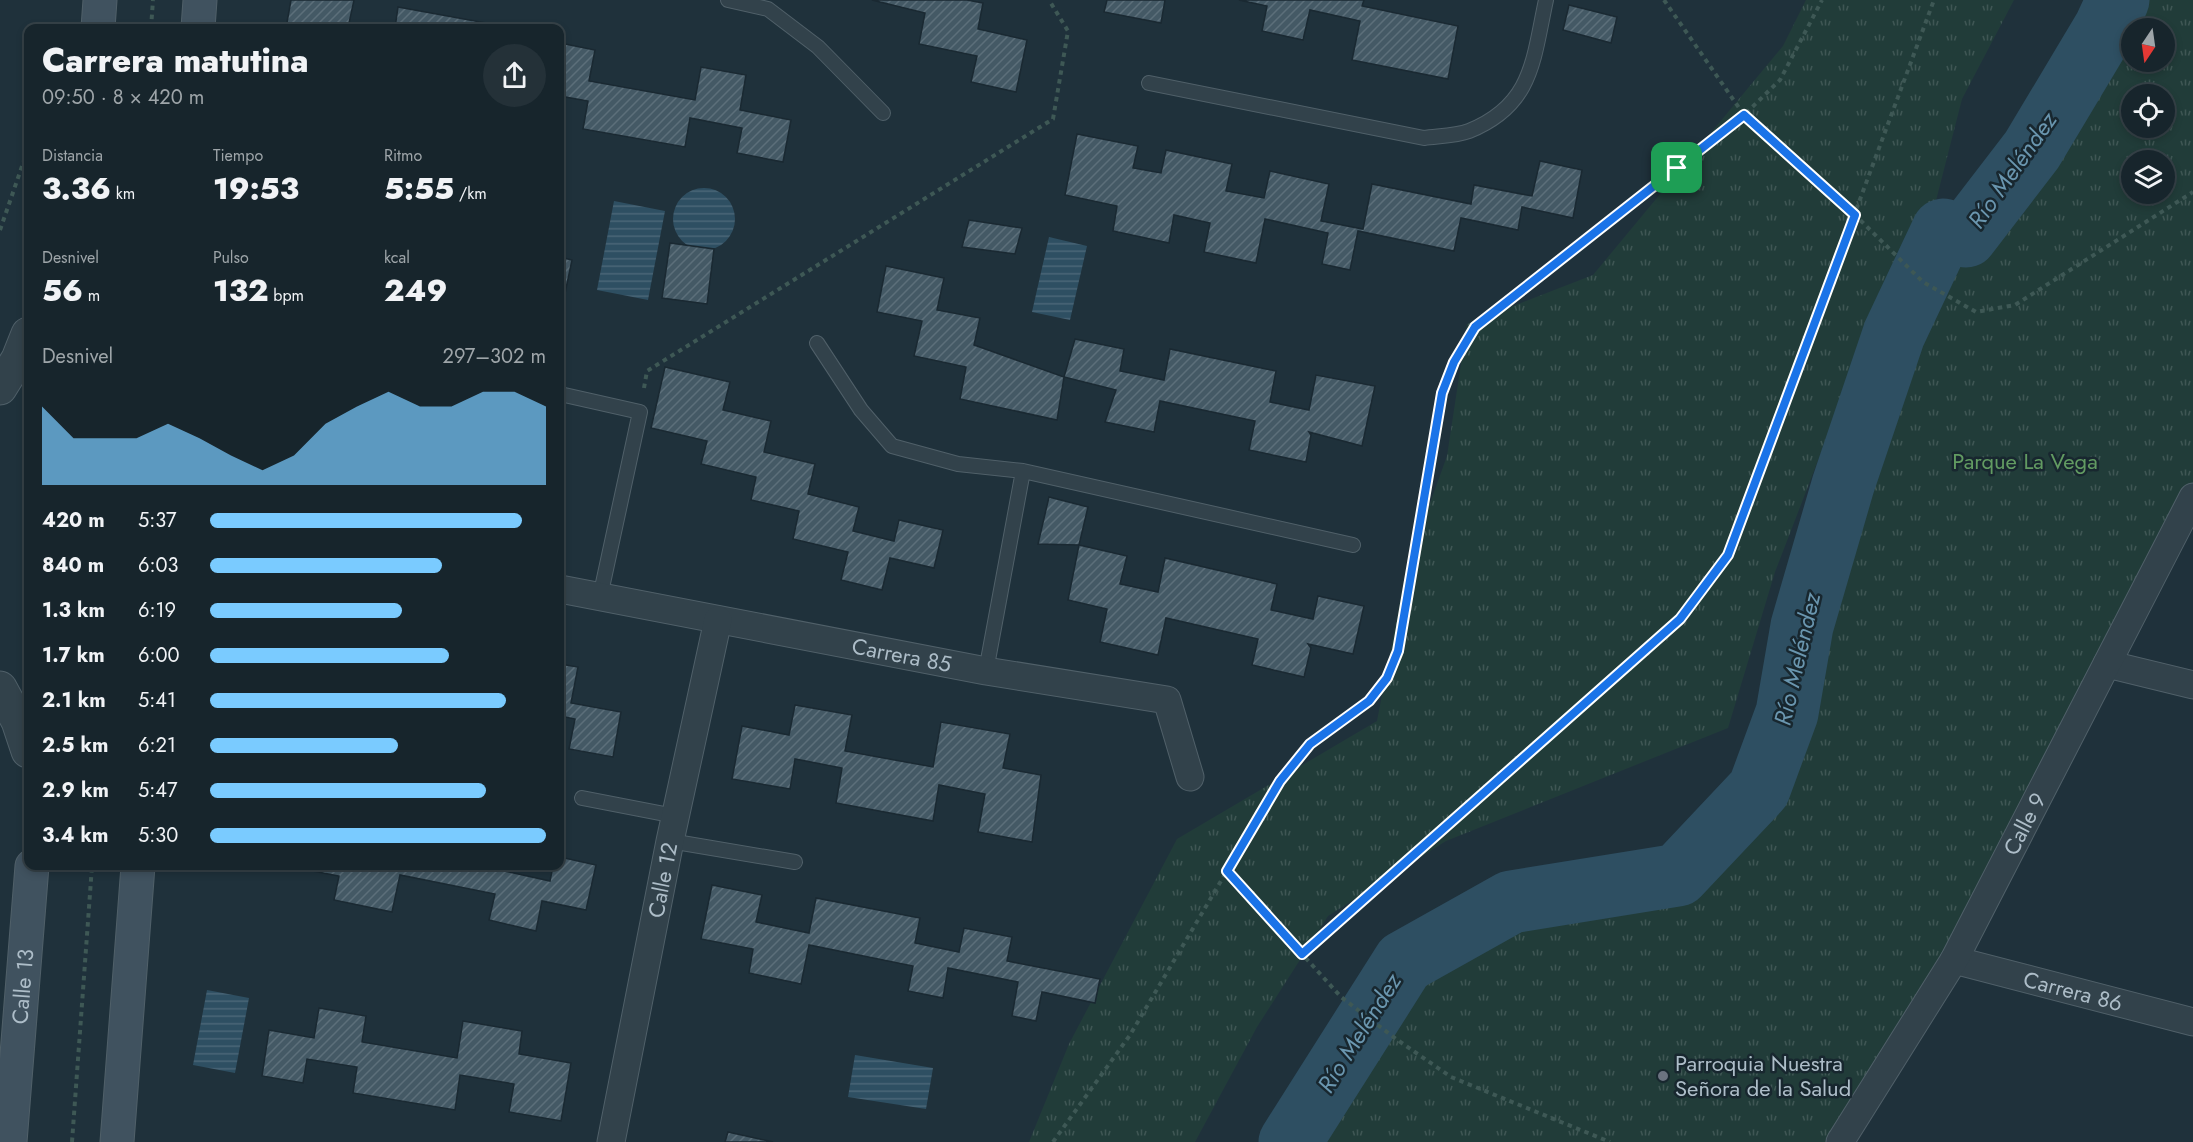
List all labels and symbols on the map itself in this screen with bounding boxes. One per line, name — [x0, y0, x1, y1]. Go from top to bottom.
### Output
north arrow — [2121, 18, 2175, 72]
water label: Río Meléndez — [1959, 104, 2066, 235]
pin — [1651, 142, 1702, 193]
park label: Parque La Vega — [1952, 445, 2098, 477]
water label: Río Meléndez — [1765, 588, 1830, 729]
street label: Carrera 85 — [849, 630, 954, 680]
street label: Calle 9 — [1995, 787, 2054, 861]
street label: Calle 12 — [639, 840, 685, 920]
street label: Calle 13 — [3, 948, 41, 1025]
street label: Carrera 86 — [2020, 963, 2126, 1019]
water label: Río Meléndez — [1308, 965, 1410, 1100]
place label: Parroquia Nuestra Señora de la Salud — [1675, 1047, 1851, 1104]
marker: Parroquia Nuestra Señora de la Salud — [1656, 1069, 1670, 1083]

